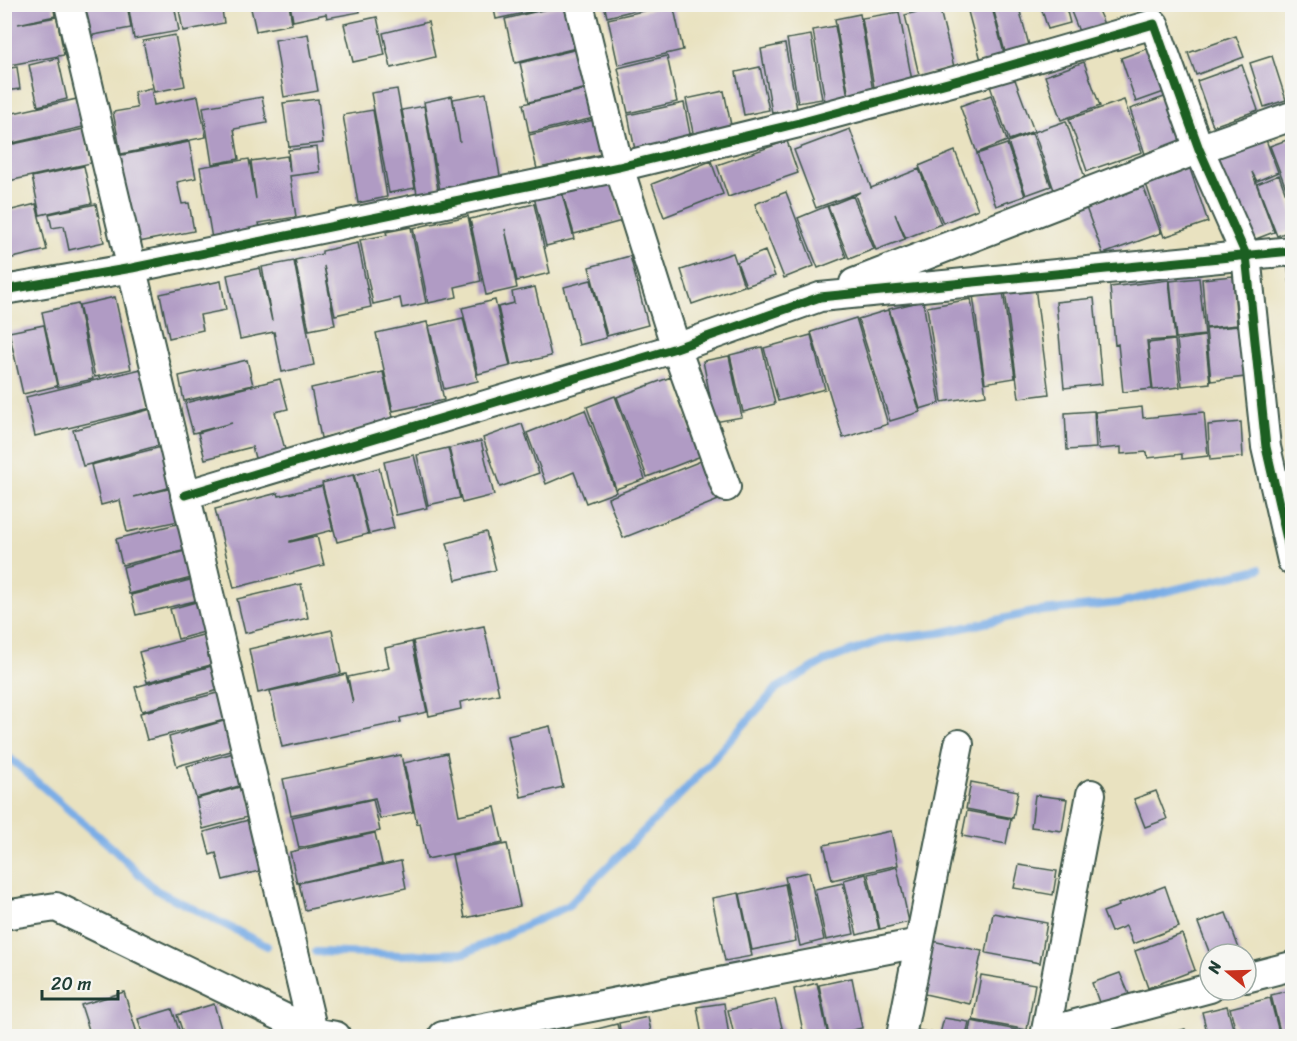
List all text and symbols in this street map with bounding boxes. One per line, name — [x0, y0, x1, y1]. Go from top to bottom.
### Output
north arrow — [1198, 942, 1258, 1002]
text: N — [1198, 956, 1230, 978]
scale bar — [42, 963, 118, 1001]
text: 20 m — [51, 968, 91, 1000]

